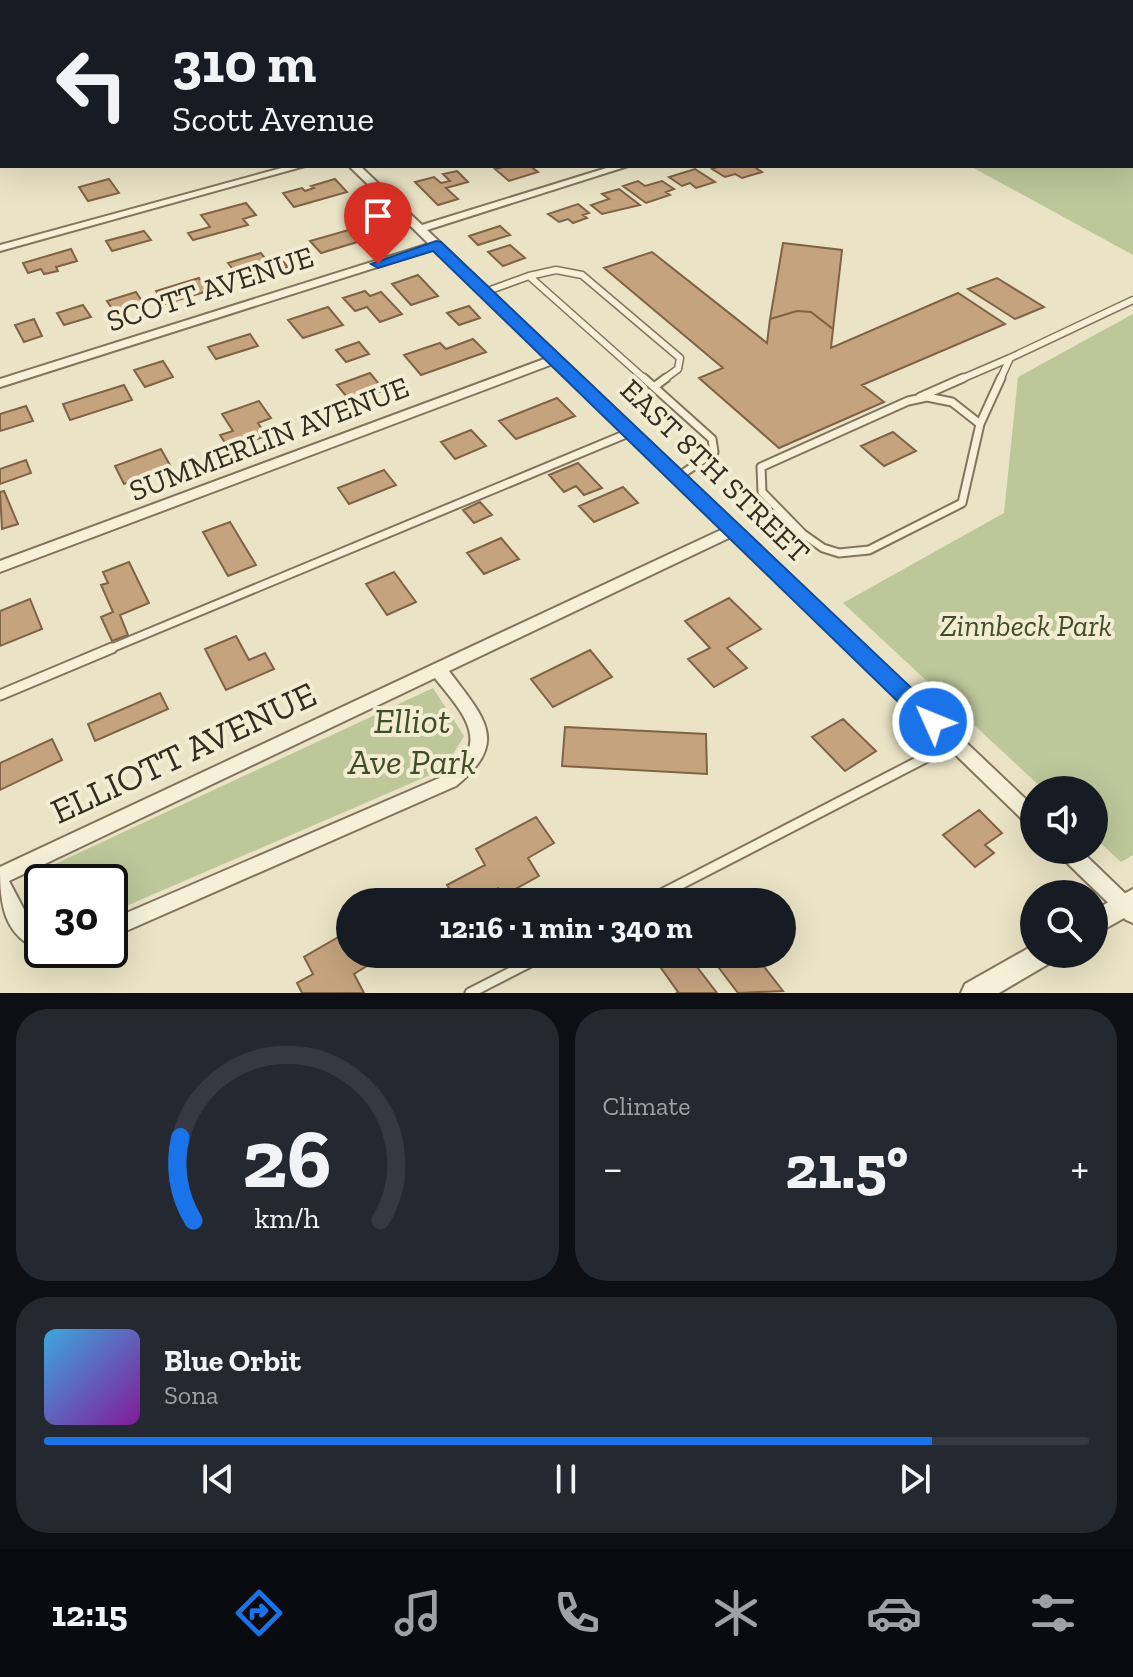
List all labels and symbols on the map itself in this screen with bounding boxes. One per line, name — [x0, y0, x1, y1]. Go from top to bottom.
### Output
pin — [344, 182, 412, 264]
street label: SCOTT AVENUE — [102, 239, 318, 339]
street label: SUMMERLIN AVENUE — [124, 369, 414, 509]
street label: EAST 8TH STREET — [613, 372, 817, 570]
park label: Zinnbeck Park — [940, 608, 1112, 644]
street label: ELLIOTT AVENUE — [44, 672, 323, 833]
position arrow — [891, 680, 975, 764]
park label: Elliot Ave Park — [347, 699, 476, 783]
speed limit sign: 30 — [24, 864, 128, 968]

